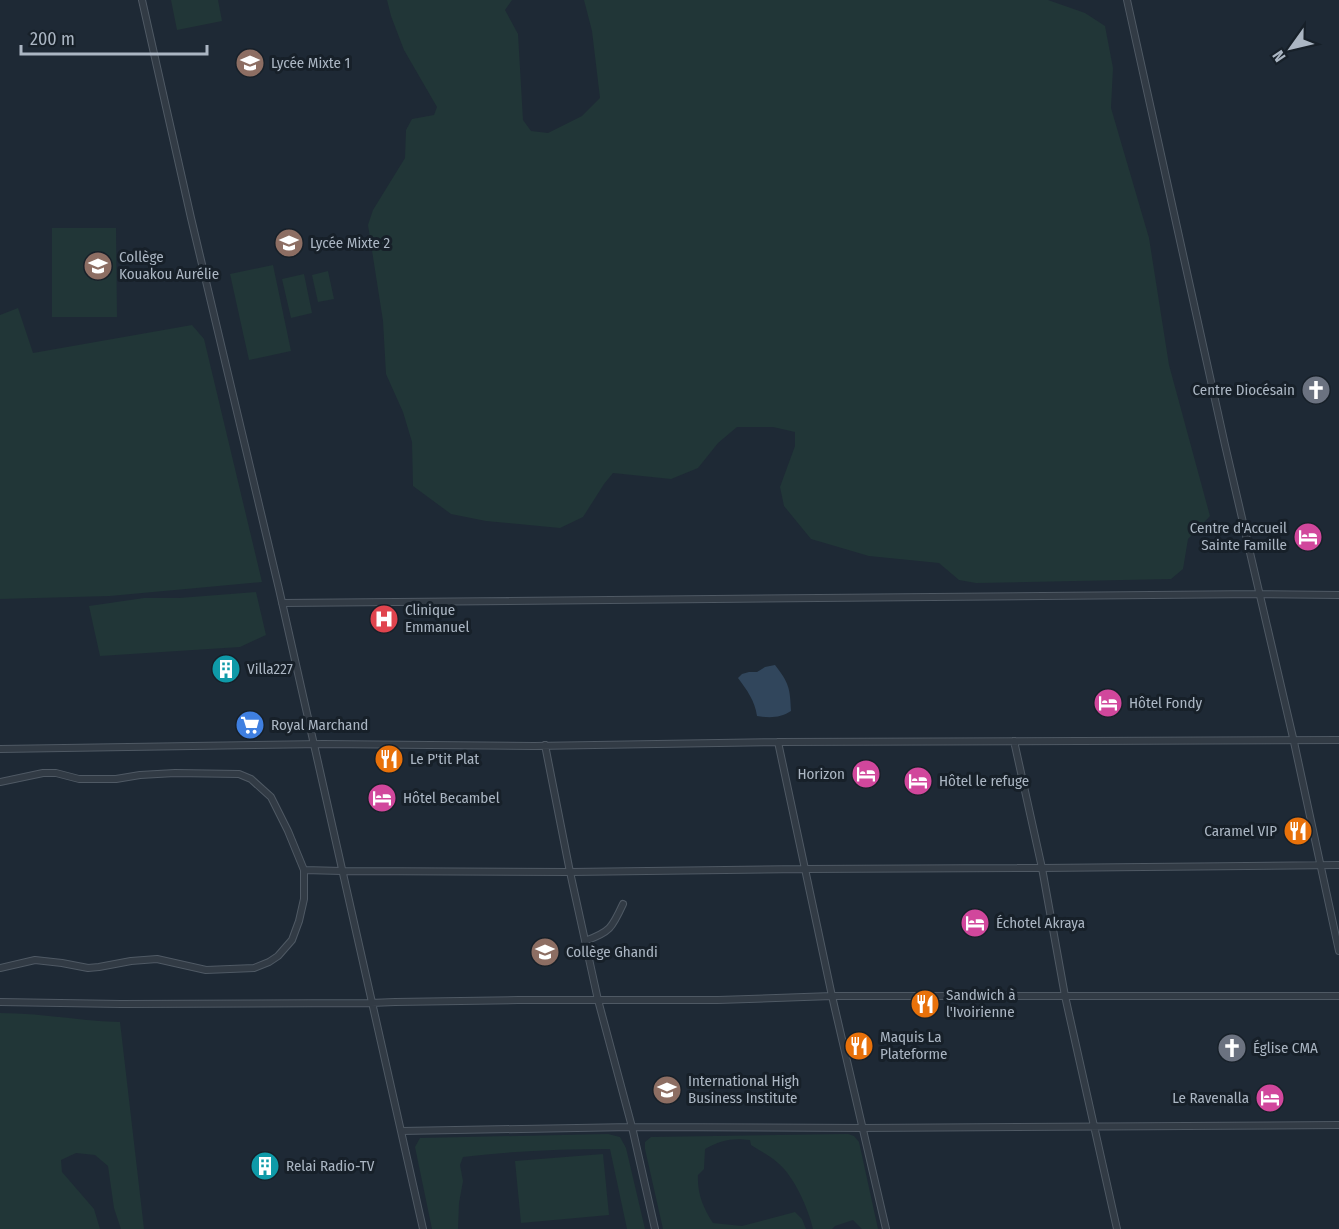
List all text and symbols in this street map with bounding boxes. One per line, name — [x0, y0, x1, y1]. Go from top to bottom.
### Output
scale bar — [21, 18, 207, 56]
north arrow — [1261, 18, 1321, 78]
text: 200 m — [30, 28, 75, 50]
school or university icon: Lycée Mixte 1 — [234, 47, 266, 79]
text: N — [1268, 47, 1290, 65]
place label: Lycée Mixte 1 — [271, 54, 350, 72]
school or university icon: Lycée Mixte 2 — [273, 227, 305, 259]
place label: Lycée Mixte 2 — [310, 234, 390, 252]
place label: Collège Kouakou Aurélie — [119, 248, 219, 283]
school or university icon: Collège Kouakou Aurélie — [82, 250, 114, 282]
church icon: Centre Diocésain — [1300, 374, 1332, 406]
place label: Centre Diocésain — [1192, 381, 1295, 399]
place label: Centre d'Accueil Sainte Famille — [1190, 519, 1287, 554]
hotel icon: Centre d'Accueil Sainte Famille — [1292, 521, 1324, 553]
place label: Clinique Emmanuel — [405, 601, 469, 636]
hospital icon: Clinique Emmanuel — [368, 603, 400, 635]
building icon: Villa227 — [210, 653, 242, 685]
place label: Villa227 — [247, 660, 293, 678]
hotel icon: Hôtel Fondy — [1092, 687, 1124, 719]
place label: Hôtel Fondy — [1129, 694, 1202, 712]
supermarket icon: Royal Marchand — [234, 709, 266, 741]
place label: Royal Marchand — [271, 716, 368, 734]
restaurant icon: Le P'tit Plat — [373, 743, 405, 775]
place label: Le P'tit Plat — [410, 750, 479, 768]
hotel icon: Horizon — [850, 758, 882, 790]
place label: Horizon — [797, 765, 845, 783]
hotel icon: Hôtel le refuge — [902, 765, 934, 797]
place label: Hôtel le refuge — [939, 772, 1029, 790]
hotel icon: Hôtel Becambel — [366, 782, 398, 814]
place label: Hôtel Becambel — [403, 789, 500, 807]
restaurant icon: Caramel VIP — [1282, 815, 1314, 847]
place label: Caramel VIP — [1204, 822, 1277, 840]
hotel icon: Échotel Akraya — [959, 907, 991, 939]
place label: Échotel Akraya — [996, 914, 1085, 932]
school or university icon: Collège Ghandi — [529, 936, 561, 968]
place label: Collège Ghandi — [566, 943, 658, 961]
place label: Sandwich à l'Ivoirienne — [946, 986, 1016, 1021]
restaurant icon: Sandwich à l'Ivoirienne — [909, 988, 941, 1020]
place label: Maquis La Plateforme — [880, 1028, 948, 1063]
restaurant icon: Maquis La Plateforme — [843, 1030, 875, 1062]
church icon: Église CMA — [1216, 1032, 1248, 1064]
place label: Église CMA — [1253, 1039, 1318, 1057]
place label: International High Business Institute — [688, 1072, 799, 1107]
school or university icon: International High Business Institute — [651, 1074, 683, 1106]
hotel icon: Le Ravenalla — [1254, 1082, 1286, 1114]
place label: Le Ravenalla — [1172, 1089, 1249, 1107]
building icon: Relai Radio-TV — [249, 1150, 281, 1182]
place label: Relai Radio-TV — [286, 1157, 375, 1175]

